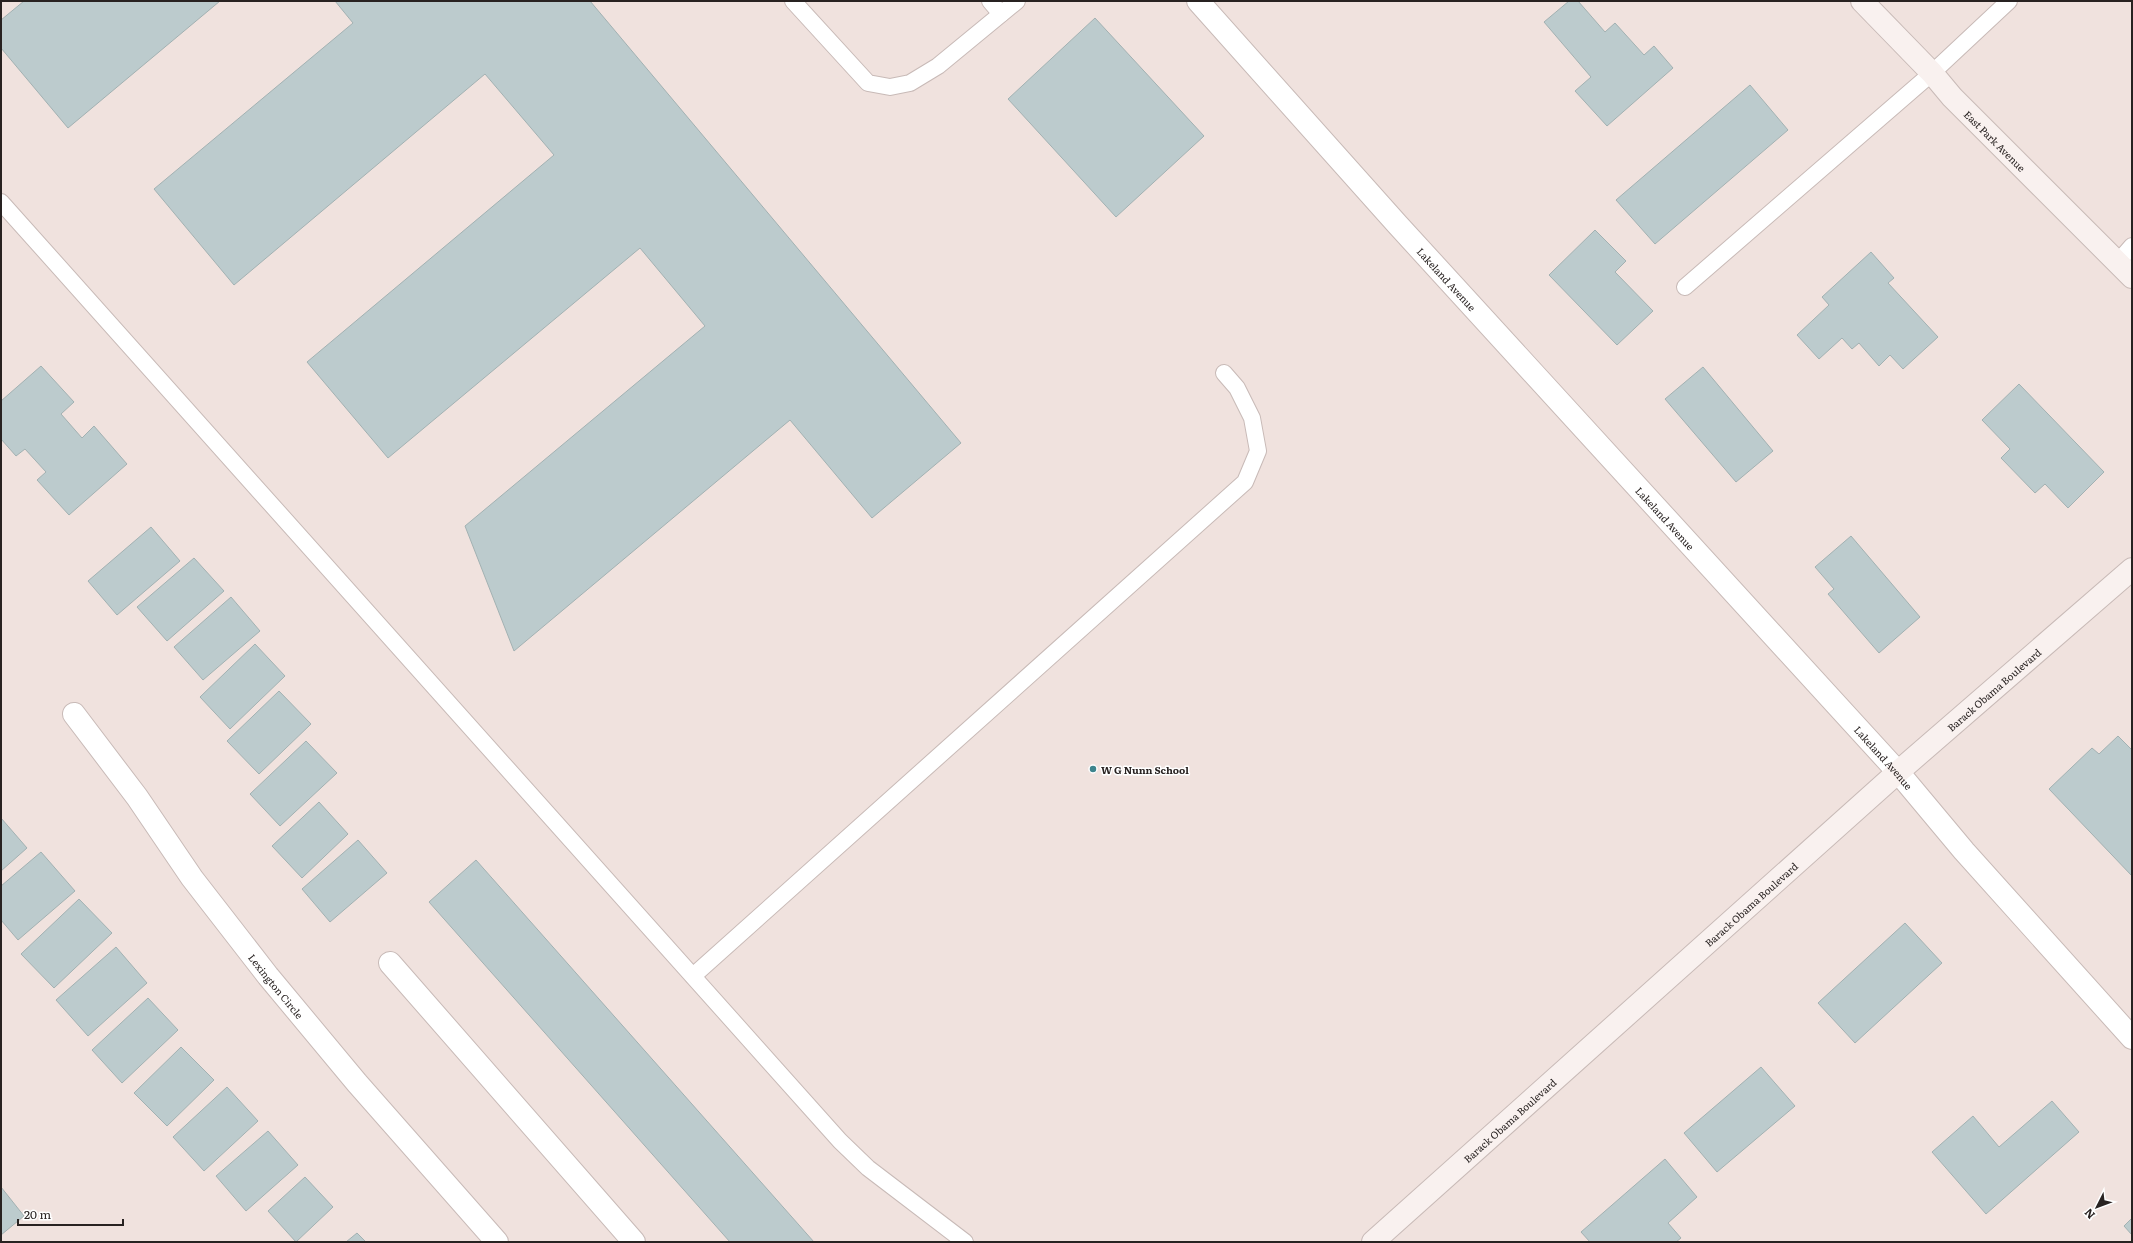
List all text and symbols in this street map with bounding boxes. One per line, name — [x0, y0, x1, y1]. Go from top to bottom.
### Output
street label: East Park Avenue — [1961, 106, 2029, 174]
street label: Lakeland Avenue — [1414, 244, 1480, 314]
street label: Lakeland Avenue — [1633, 483, 1699, 553]
street label: Barack Obama Boulevard — [1943, 644, 2044, 734]
street label: Lakeland Avenue — [1851, 722, 1917, 792]
place label: W G Nunn School — [1101, 762, 1189, 777]
marker: W G Nunn School — [1088, 764, 1098, 774]
street label: Barack Obama Boulevard — [1701, 858, 1800, 949]
street label: Lexington Circle — [246, 950, 307, 1021]
street label: Barack Obama Boulevard — [1460, 1074, 1559, 1166]
north arrow — [2077, 1187, 2117, 1227]
scale bar — [18, 1201, 123, 1227]
text: 20 m — [24, 1205, 51, 1223]
text: N — [2080, 1206, 2098, 1223]

